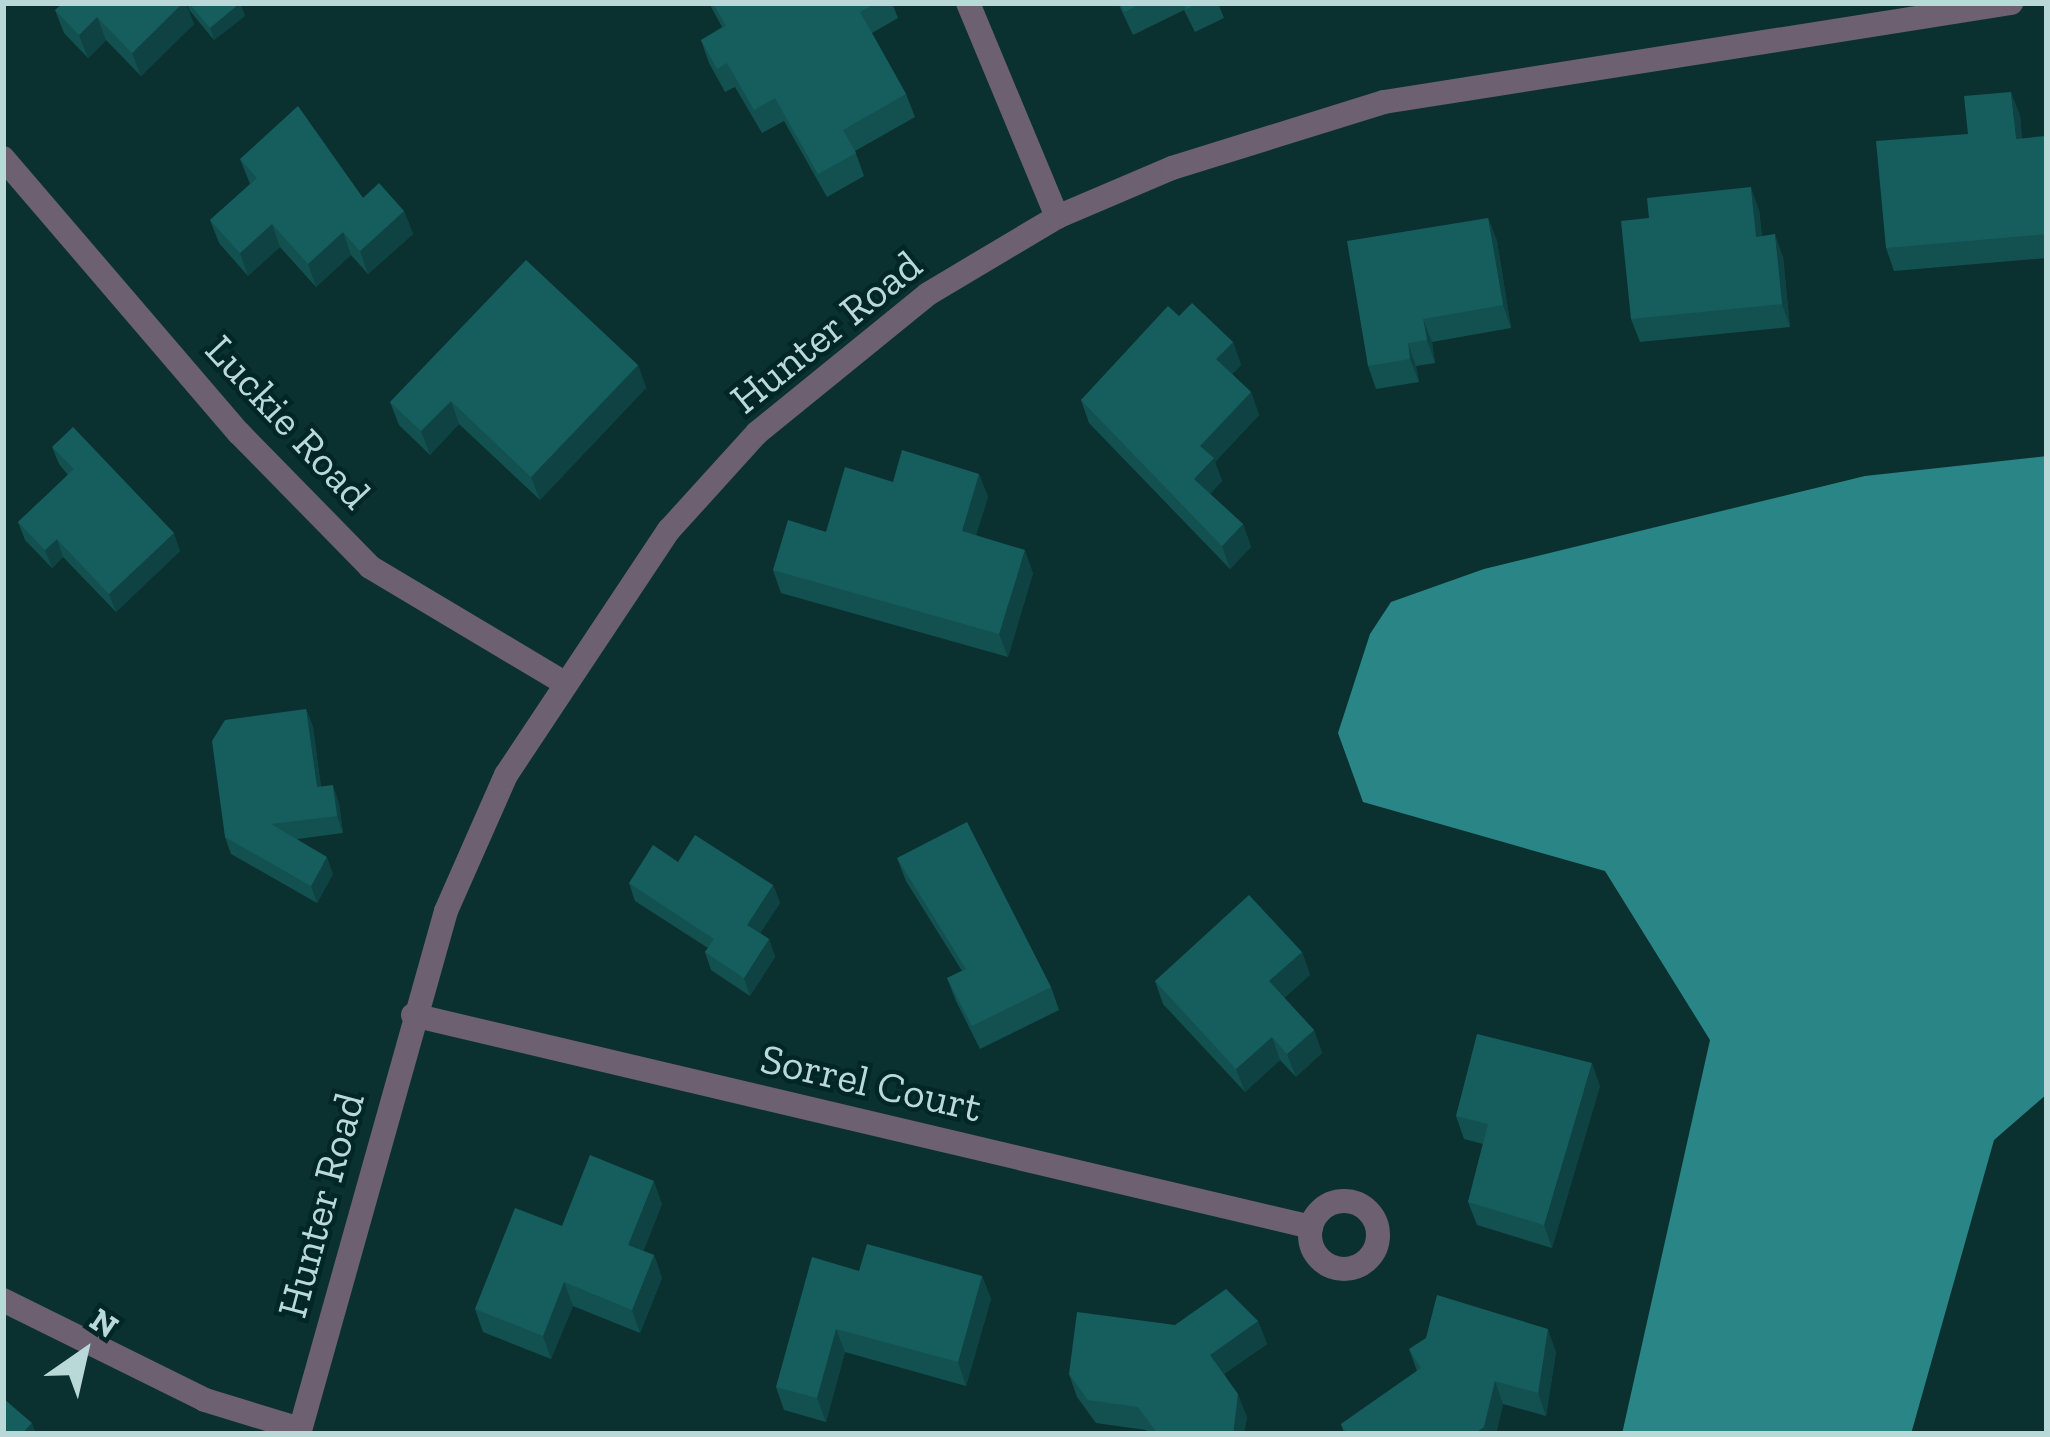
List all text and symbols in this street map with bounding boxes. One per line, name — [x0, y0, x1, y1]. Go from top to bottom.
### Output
street label: Hunter Road — [720, 240, 932, 424]
street label: Luckie Road — [195, 325, 381, 519]
street label: Sorrel Court — [756, 1033, 986, 1133]
street label: Hunter Road — [267, 1087, 375, 1323]
north arrow — [24, 1293, 144, 1413]
text: N — [83, 1300, 126, 1346]

